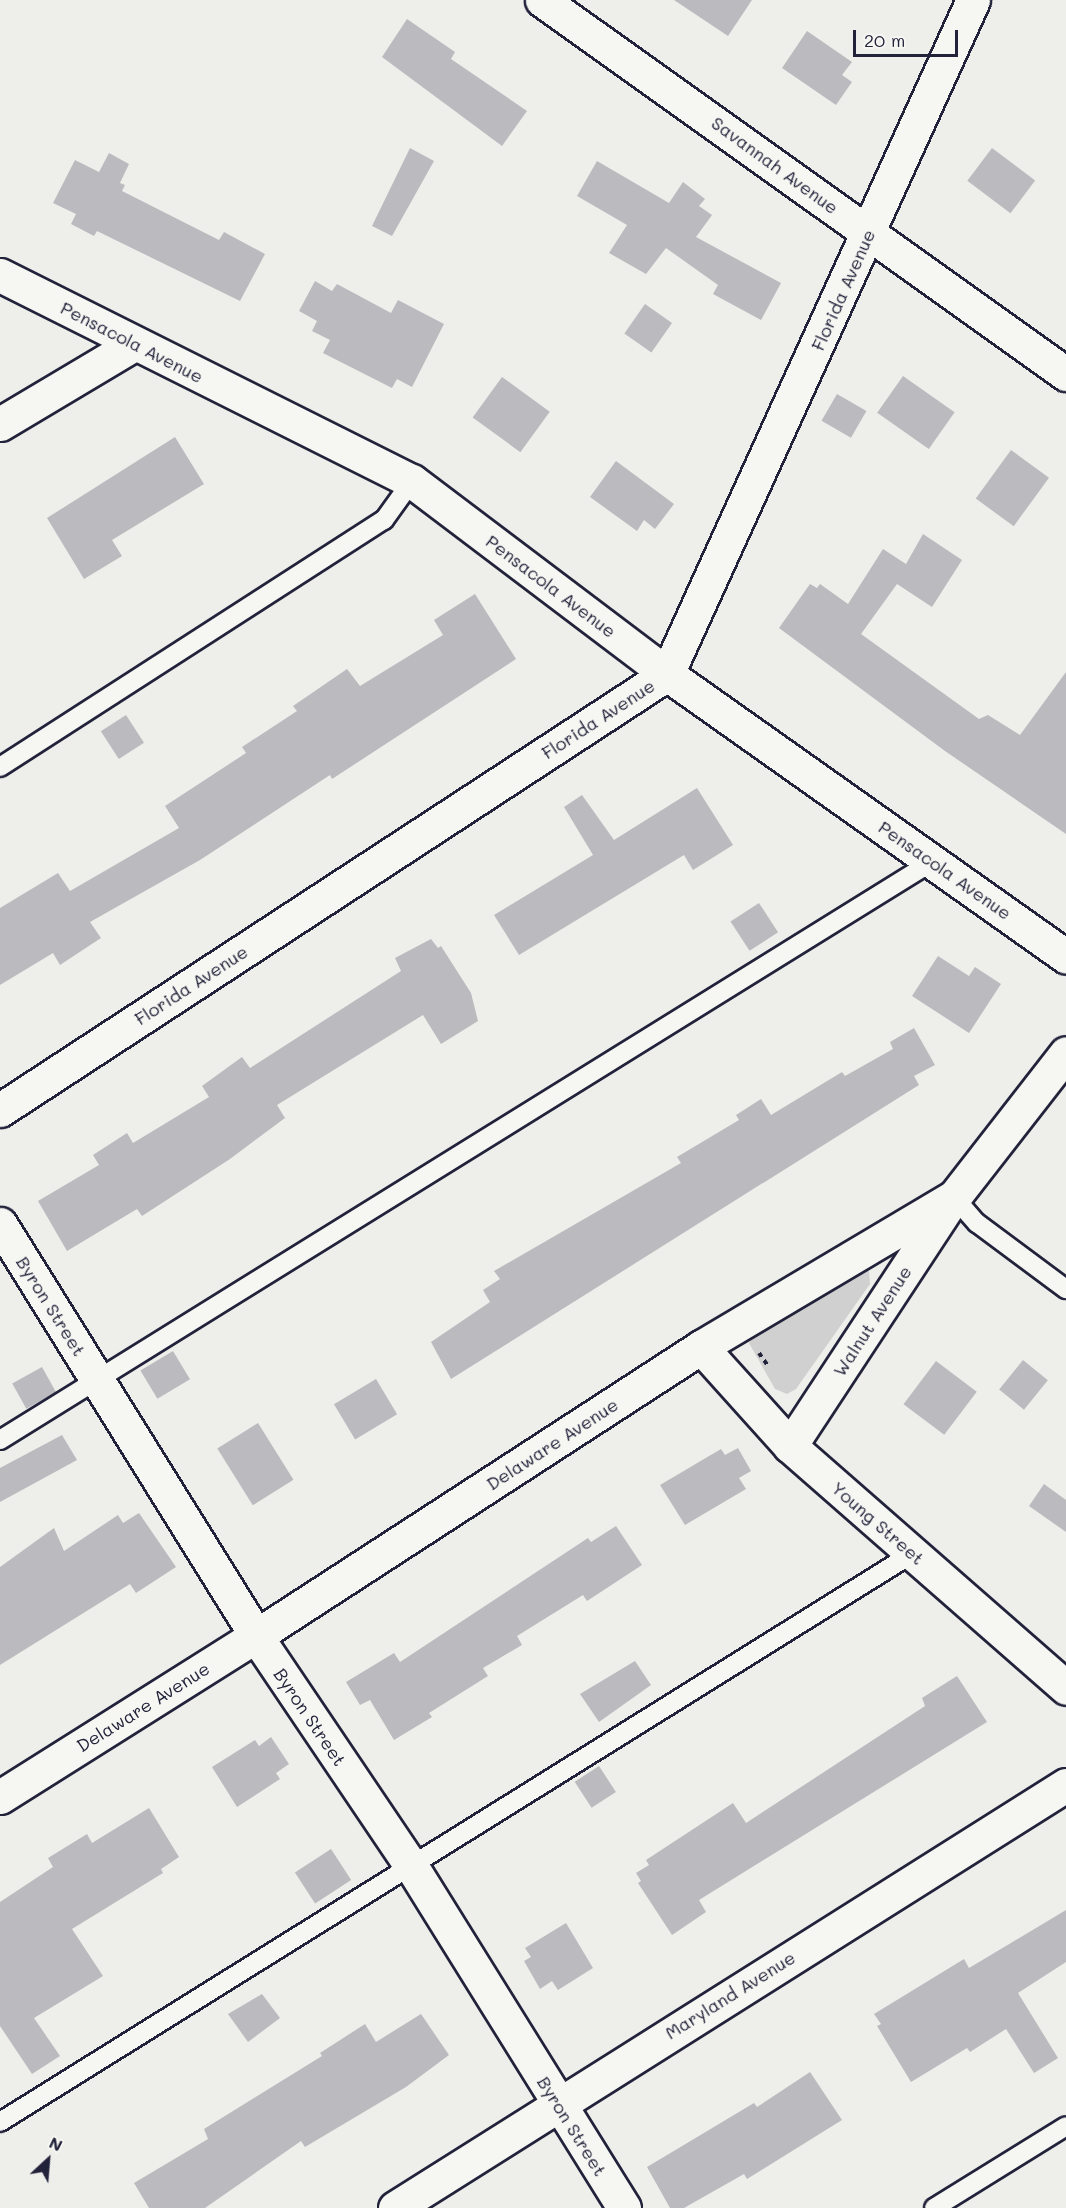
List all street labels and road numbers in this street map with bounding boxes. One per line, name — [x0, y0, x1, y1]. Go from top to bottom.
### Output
street label: Savannah Avenue — [707, 112, 843, 218]
street label: Florida Avenue — [807, 226, 879, 354]
street label: Pensacola Avenue — [57, 297, 207, 387]
street label: Pensacola Avenue — [482, 530, 620, 642]
street label: Florida Avenue — [537, 674, 659, 764]
street label: Pensacola Avenue — [874, 816, 1016, 924]
street label: Florida Avenue — [130, 940, 252, 1030]
street label: Byron Street — [12, 1252, 90, 1360]
street label: Walnut Avenue — [828, 1262, 916, 1380]
street label: Delaware Avenue — [482, 1393, 622, 1495]
street label: Young Street — [827, 1477, 929, 1569]
street label: Delaware Avenue — [73, 1657, 213, 1757]
street label: Byron Street — [269, 1664, 351, 1770]
street label: Maryland Avenue — [661, 1946, 799, 2044]
street label: Byron Street — [533, 2072, 611, 2180]

